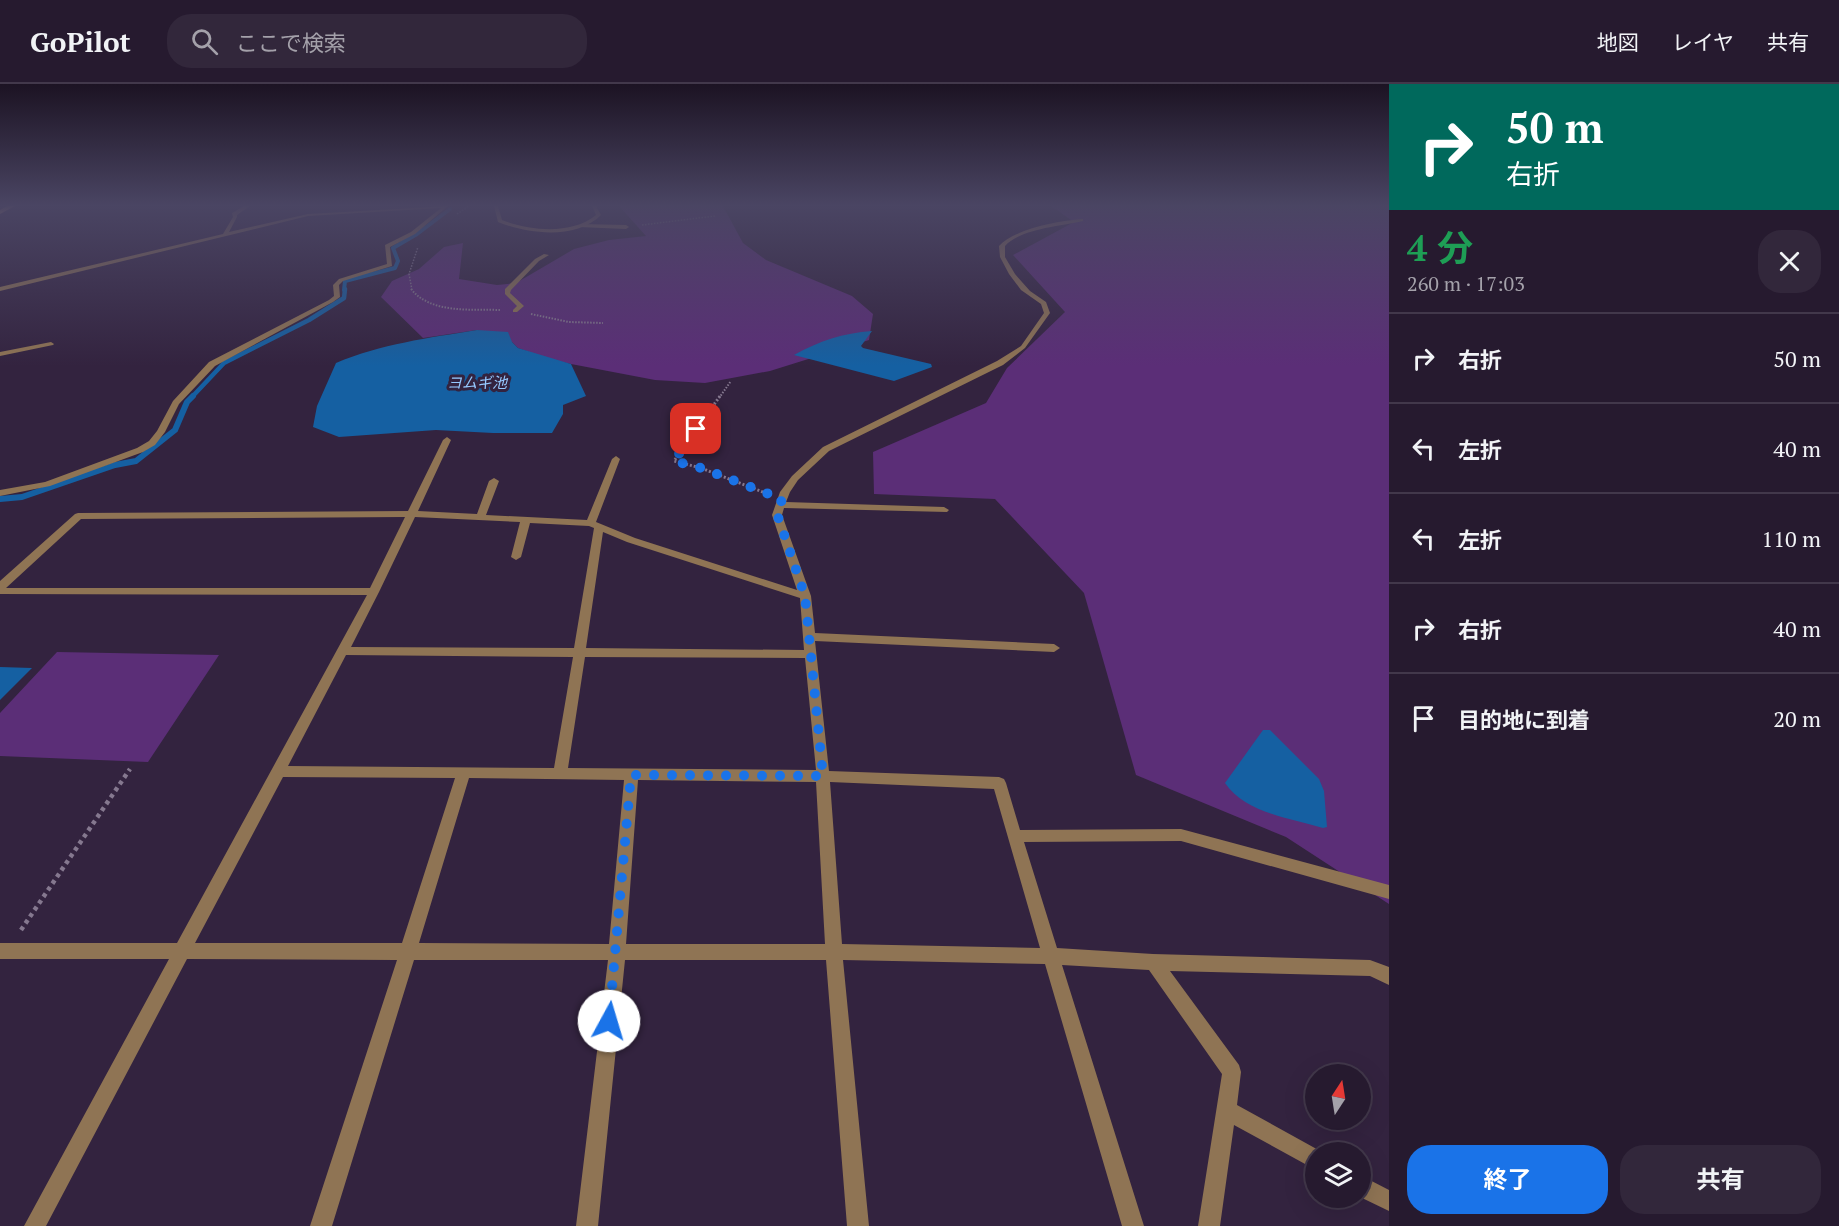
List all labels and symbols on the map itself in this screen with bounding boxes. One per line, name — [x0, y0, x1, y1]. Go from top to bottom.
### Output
water label: ヨムギ池 — [447, 372, 509, 392]
pin — [670, 403, 721, 454]
position arrow — [577, 989, 641, 1053]
north arrow — [1305, 1064, 1371, 1130]

